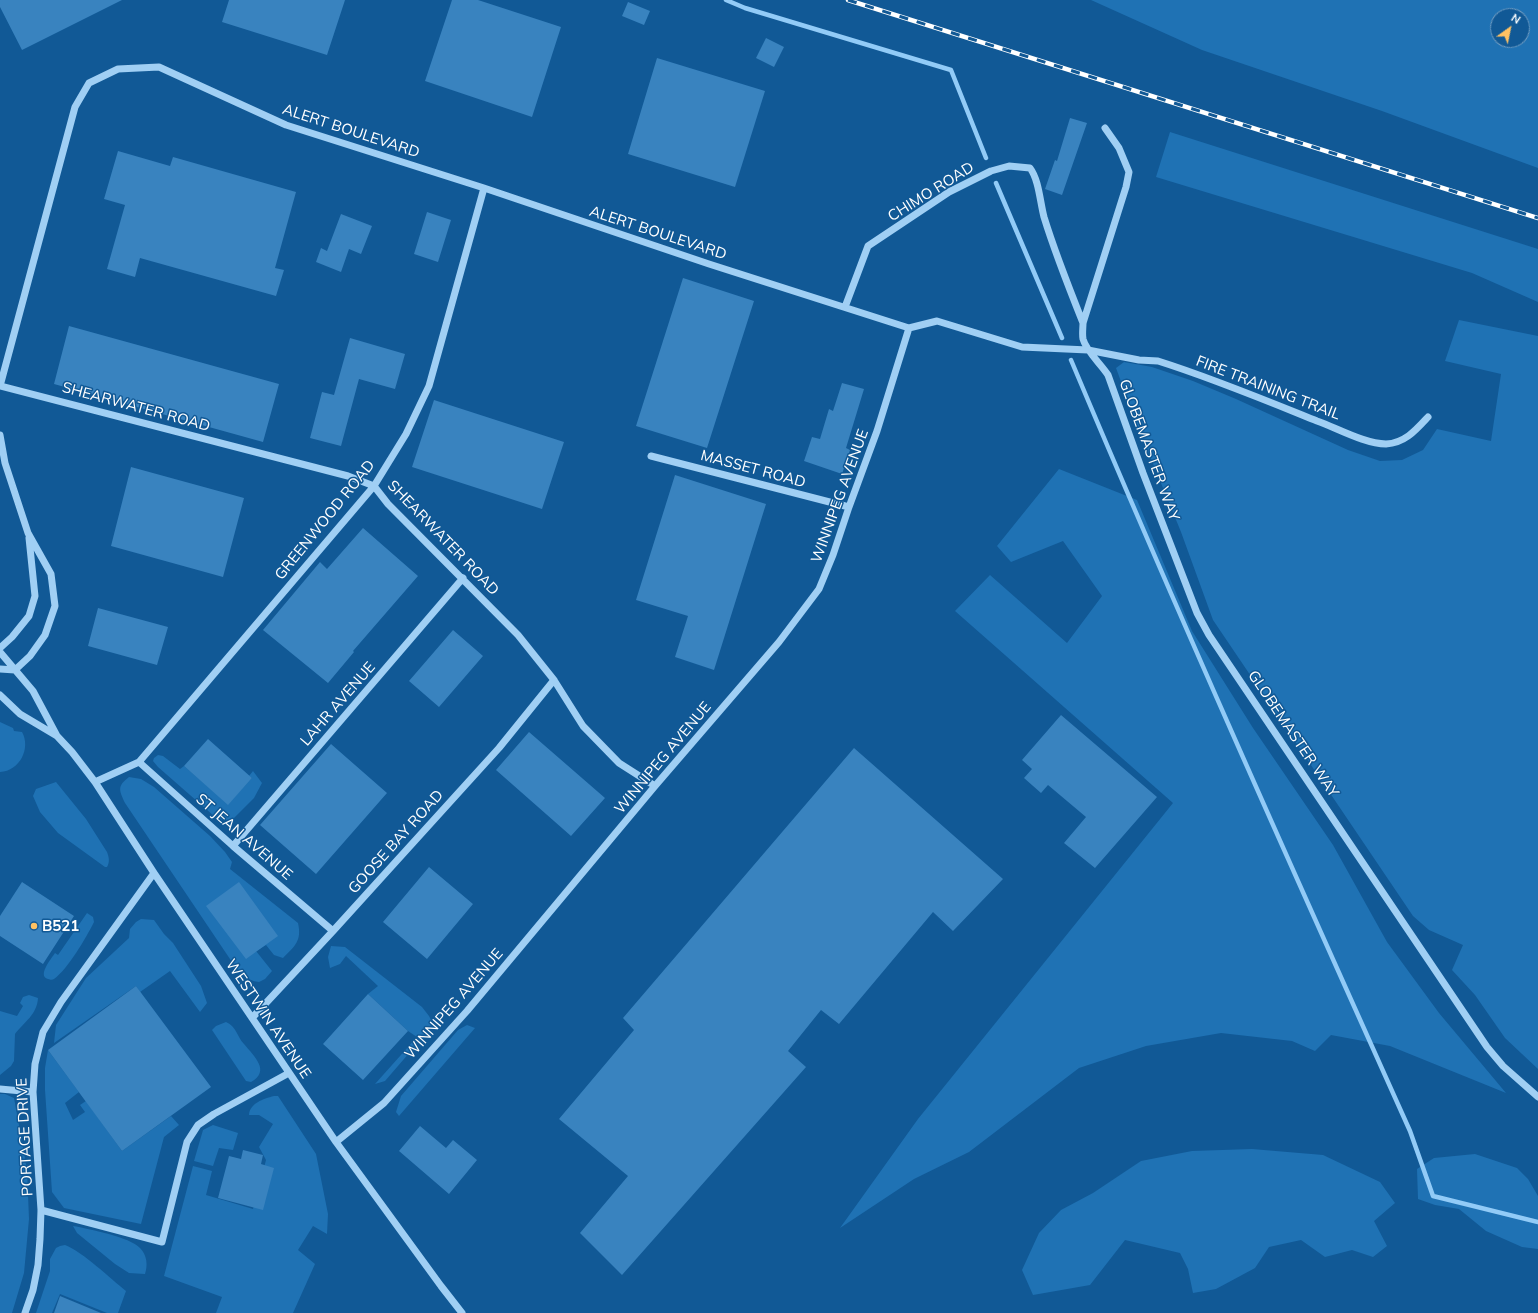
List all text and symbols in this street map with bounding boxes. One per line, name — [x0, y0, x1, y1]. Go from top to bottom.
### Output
north arrow — [1490, 8, 1530, 48]
text: N — [1509, 11, 1523, 27]
street label: ALERT BOULEVARD — [280, 100, 422, 162]
street label: CHIMO ROAD — [885, 158, 977, 226]
street label: ALERT BOULEVARD — [587, 202, 729, 264]
street label: FIRE TRAINING TRAIL — [1193, 352, 1343, 424]
street label: GLOBEMASTER WAY — [1115, 377, 1183, 523]
street label: SHEARWATER ROAD — [60, 379, 212, 435]
street label: WINNIPEG AVENUE — [807, 427, 873, 565]
street label: MASSET ROAD — [699, 446, 807, 492]
street label: GREENWOOD ROAD — [271, 457, 379, 583]
street label: SHEARWATER ROAD — [384, 477, 502, 599]
street label: LAHR AVENUE — [297, 658, 379, 750]
street label: GLOBEMASTER WAY — [1244, 667, 1342, 801]
street label: WINNIPEG AVENUE — [611, 698, 715, 818]
street label: GOOSE BAY ROAD — [345, 786, 447, 898]
street label: ST JEAN AVENUE — [192, 790, 296, 884]
place label: B521 — [42, 917, 79, 935]
marker: B521 — [29, 921, 39, 931]
street label: WINNIPEG AVENUE — [401, 945, 507, 1063]
street label: WESTWIN AVENUE — [221, 956, 315, 1082]
street label: PORTAGE DRIVE — [13, 1077, 37, 1197]

